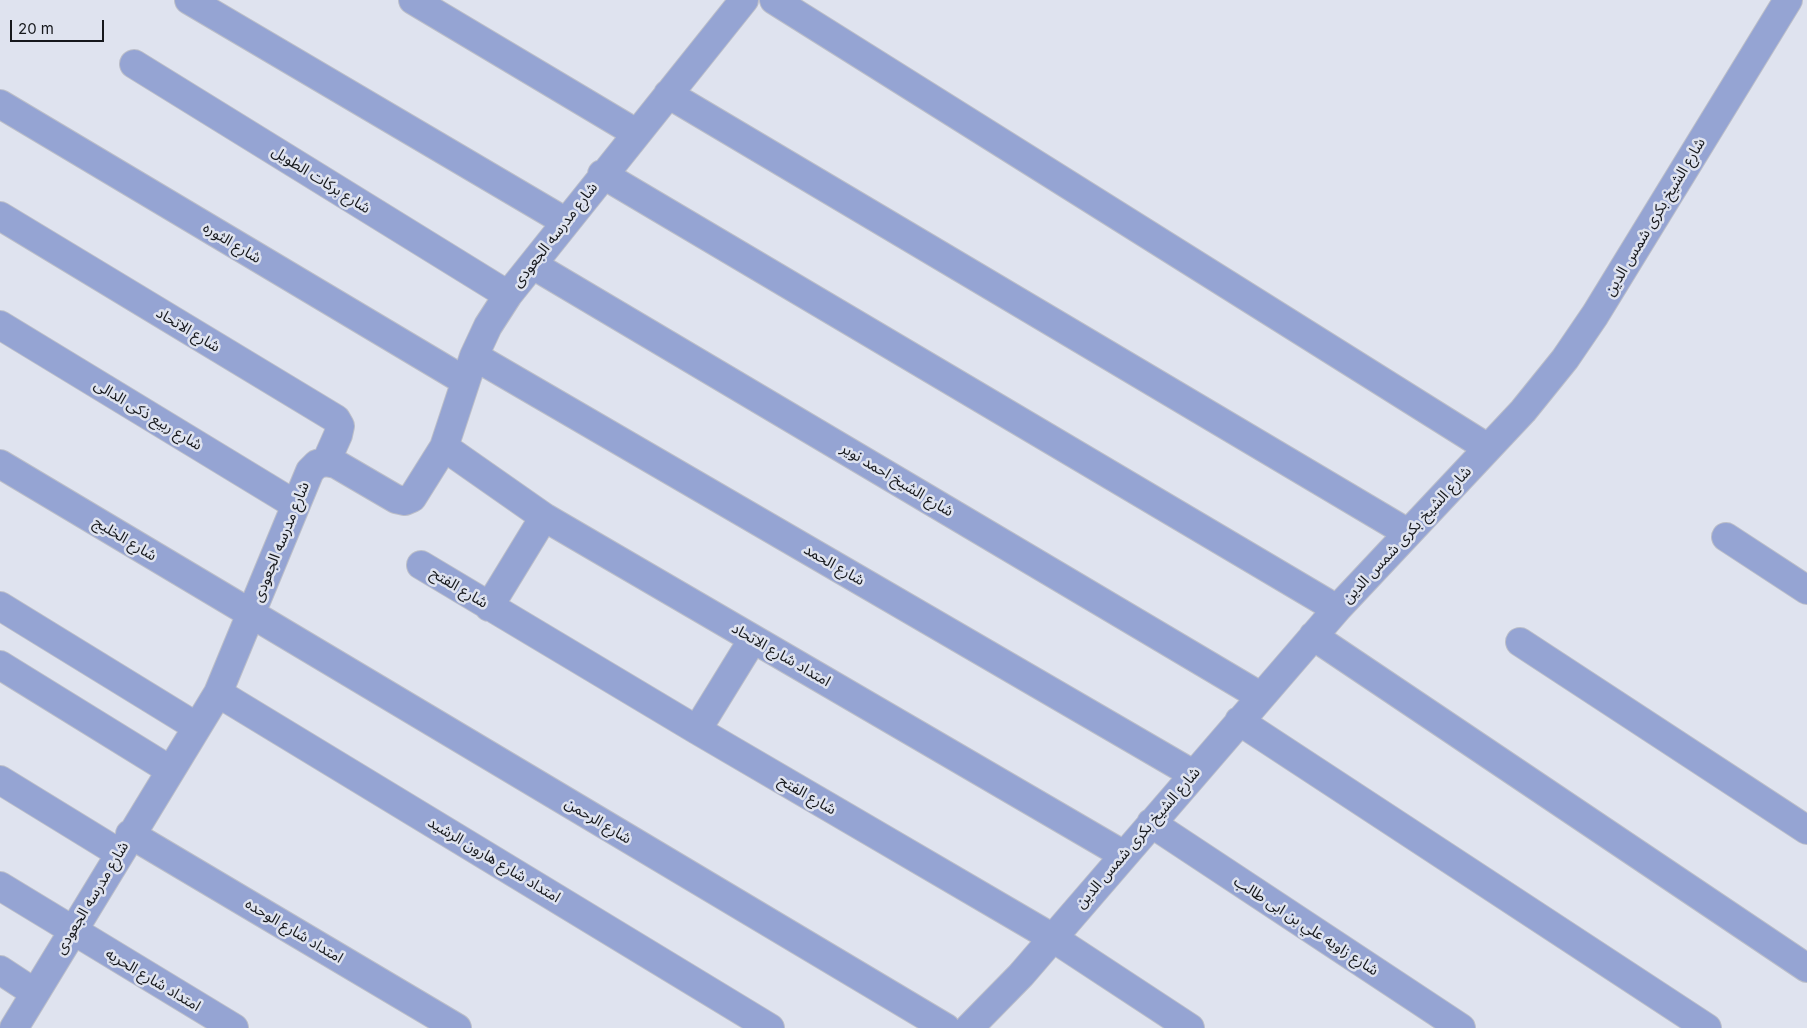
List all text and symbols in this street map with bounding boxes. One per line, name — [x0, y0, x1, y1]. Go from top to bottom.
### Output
scale bar — [12, 10, 106, 42]
text: 20 m — [18, 19, 54, 38]
street label: شارع الشيخ بكرى شمس الدين — [1601, 135, 1709, 299]
street label: شارع بركات الطويل — [268, 142, 374, 218]
street label: شارع مدرسه الجعودى — [508, 179, 602, 291]
street label: شارع الثوره — [200, 219, 264, 267]
street label: شارع الاتحاد — [153, 304, 223, 356]
street label: شارع ربيع ذكى الدالى — [91, 376, 205, 454]
street label: شارع الشيخ احمد نوير — [837, 439, 957, 521]
street label: شارع الشيخ بكرى شمس الدين — [1339, 463, 1475, 607]
street label: شارع مدرسه الجعودى — [249, 479, 313, 605]
street label: شارع الخليج — [90, 513, 160, 565]
street label: شارع الحمد — [800, 540, 868, 590]
street label: شارع الفتح — [427, 564, 491, 612]
street label: امتداد شارع الاتحاد — [728, 619, 834, 691]
street label: شارع الشيخ بكرى شمس الدين — [1072, 764, 1204, 912]
street label: شارع الفتح — [775, 771, 839, 819]
street label: شارع الرحمن — [561, 794, 635, 848]
street label: امتداد شارع هارون الرشيد — [424, 813, 564, 907]
street label: شارع مدرسه الجعودى — [51, 838, 133, 958]
street label: شارع زاويه علي بن ابى طالب — [1230, 872, 1382, 980]
street label: امتداد شارع الوحده — [242, 895, 346, 967]
street label: امتداد شارع الحريه — [102, 945, 204, 1015]

